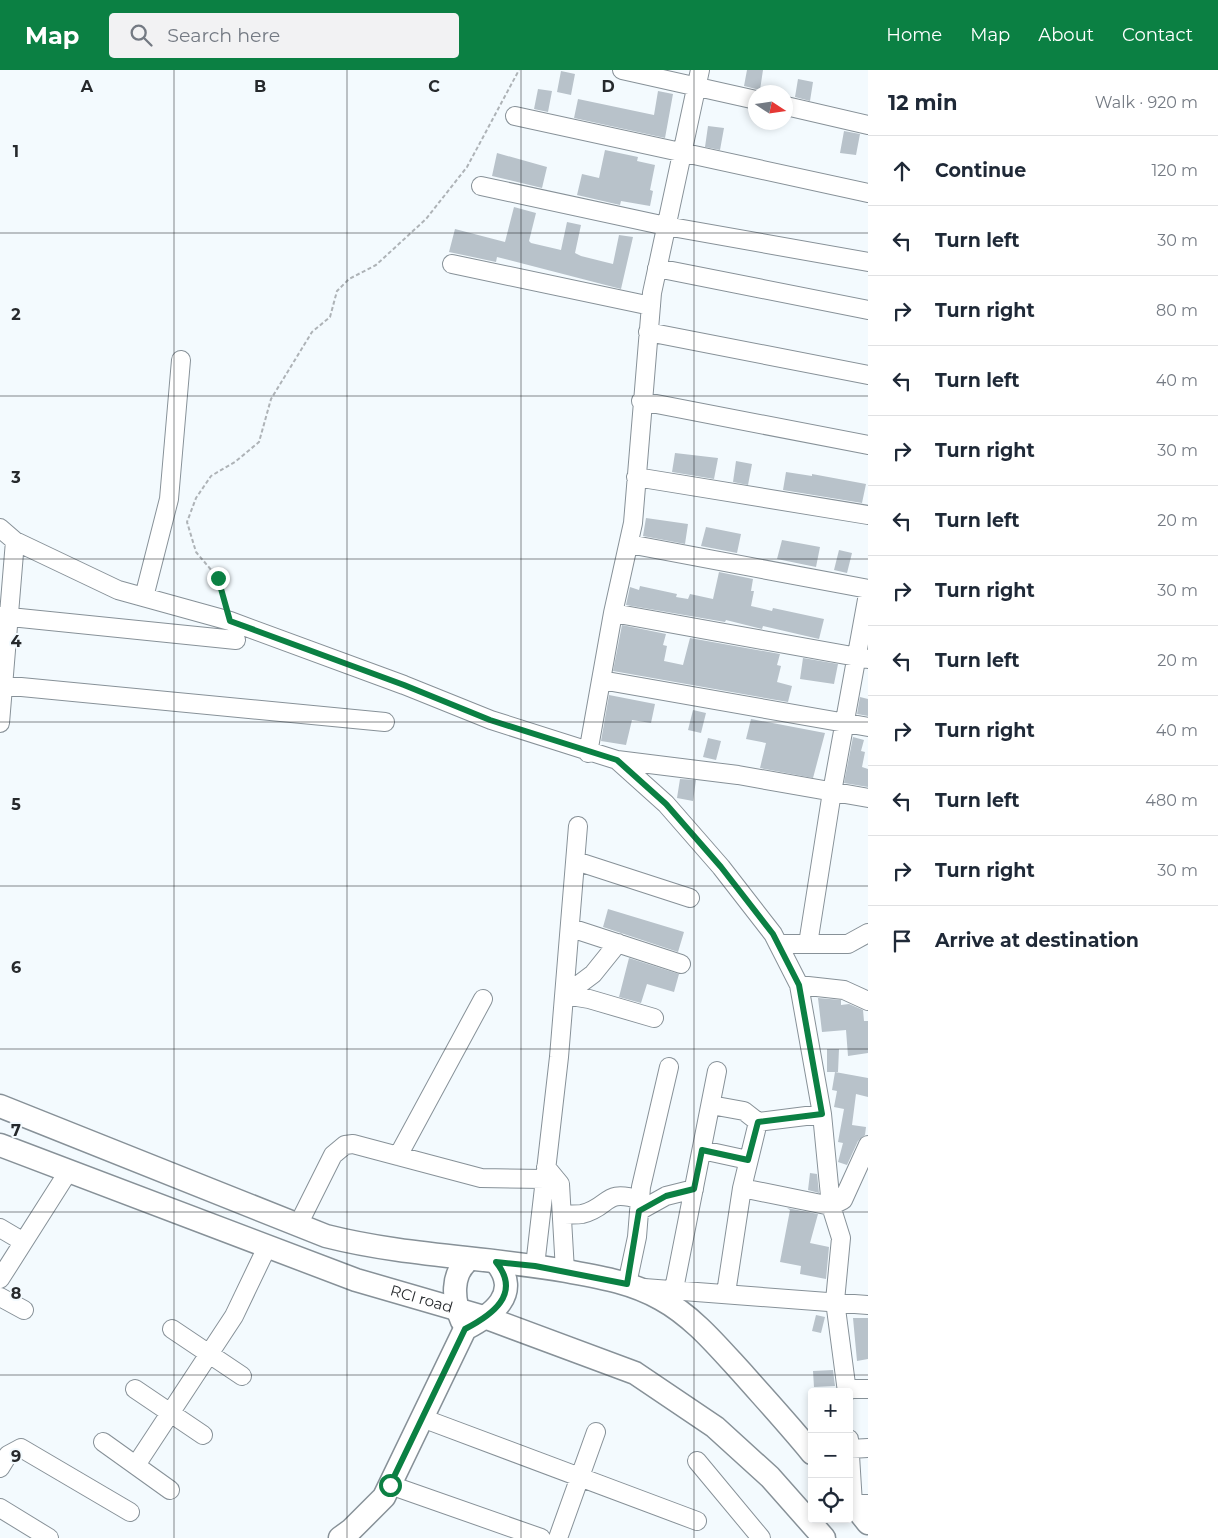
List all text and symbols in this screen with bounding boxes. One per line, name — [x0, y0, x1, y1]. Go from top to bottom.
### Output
search box — [109, 13, 459, 58]
text: Map — [25, 21, 79, 50]
icon: search — [127, 21, 155, 49]
text: Search here — [167, 24, 280, 47]
text: Home — [886, 24, 942, 46]
text: Map — [970, 24, 1010, 46]
text: About — [1038, 24, 1094, 46]
text: Contact — [1122, 24, 1193, 46]
text: A — [80, 77, 94, 96]
text: B — [254, 77, 266, 96]
text: C — [428, 77, 440, 96]
text: D — [601, 77, 615, 96]
north arrow — [748, 85, 793, 130]
text: 12 min — [888, 90, 957, 115]
text: Walk · 920 m — [1095, 93, 1198, 112]
text: 1 — [13, 142, 19, 161]
icon: ahead — [888, 157, 916, 185]
text: Continue — [935, 159, 1026, 182]
text: 120 m — [1151, 161, 1198, 180]
icon: left — [888, 227, 916, 255]
text: Turn left — [935, 229, 1020, 252]
text: 30 m — [1157, 231, 1198, 250]
icon: right — [888, 297, 916, 325]
text: Turn right — [935, 299, 1035, 322]
text: 80 m — [1156, 301, 1198, 320]
text: 2 — [11, 305, 21, 324]
icon: left — [888, 367, 916, 395]
text: Turn left — [935, 369, 1020, 392]
text: 40 m — [1156, 371, 1198, 390]
icon: right — [888, 437, 916, 465]
text: Turn right — [935, 439, 1035, 462]
text: 30 m — [1157, 441, 1198, 460]
text: 3 — [10, 468, 21, 487]
icon: left — [888, 507, 916, 535]
text: Turn left — [935, 509, 1020, 532]
text: 20 m — [1157, 511, 1198, 530]
route end — [207, 567, 230, 590]
icon: right — [888, 577, 916, 605]
text: Turn right — [935, 579, 1035, 602]
text: 30 m — [1157, 581, 1198, 600]
text: 4 — [10, 632, 22, 651]
icon: left — [888, 647, 916, 675]
text: Turn left — [935, 649, 1020, 672]
text: 20 m — [1157, 651, 1198, 670]
icon: right — [888, 717, 916, 745]
text: Turn right — [935, 719, 1035, 742]
text: 40 m — [1156, 721, 1198, 740]
icon: left — [888, 787, 916, 815]
text: Turn left — [935, 789, 1020, 812]
text: 480 m — [1145, 791, 1198, 810]
text: 5 — [11, 795, 21, 814]
icon: right — [888, 857, 916, 885]
text: Turn right — [935, 859, 1035, 882]
text: 30 m — [1157, 861, 1198, 880]
icon: arrive — [888, 927, 916, 955]
text: Arrive at destination — [935, 929, 1139, 952]
text: 6 — [11, 958, 21, 977]
text: 7 — [11, 1121, 21, 1140]
street label: RCI road — [388, 1280, 455, 1317]
text: 8 — [11, 1284, 21, 1303]
map controls — [808, 1388, 853, 1523]
button: + — [808, 1388, 853, 1433]
button: − — [808, 1433, 853, 1478]
text: 9 — [11, 1447, 21, 1466]
route start — [379, 1474, 402, 1497]
button: locate — [808, 1478, 853, 1523]

